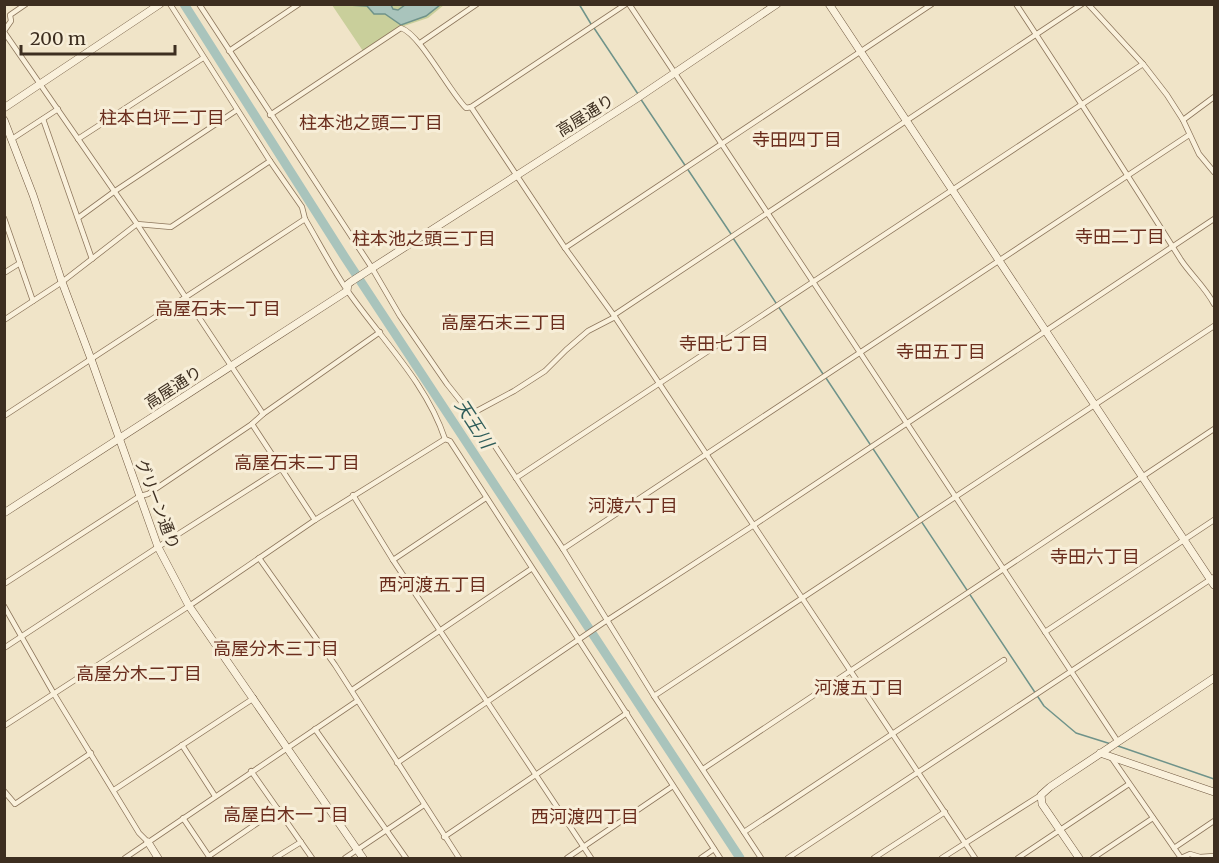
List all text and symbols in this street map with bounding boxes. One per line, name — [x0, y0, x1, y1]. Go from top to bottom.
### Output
scale bar — [21, 18, 176, 56]
text: 200 m — [30, 27, 86, 50]
street label: 高屋通り — [553, 90, 617, 140]
district label: 柱本白坪二丁目 — [99, 106, 225, 129]
district label: 柱本池之頭二丁目 — [299, 111, 443, 134]
district label: 寺田四丁目 — [752, 128, 842, 151]
district label: 寺田二丁目 — [1075, 225, 1165, 248]
district label: 柱本池之頭三丁目 — [352, 227, 496, 250]
district label: 高屋石末一丁目 — [155, 297, 281, 320]
district label: 高屋石末三丁目 — [441, 311, 567, 334]
district label: 寺田七丁目 — [679, 332, 769, 355]
district label: 寺田五丁目 — [896, 340, 986, 363]
street label: 高屋通り — [141, 361, 205, 413]
water label: 天王川 — [450, 395, 500, 454]
district label: 高屋石末二丁目 — [234, 451, 360, 474]
street label: グリーン通り — [132, 456, 184, 552]
district label: 河渡六丁目 — [588, 494, 678, 517]
district label: 寺田六丁目 — [1050, 545, 1140, 568]
district label: 西河渡五丁目 — [379, 573, 487, 596]
district label: 高屋分木三丁目 — [213, 637, 339, 660]
district label: 高屋分木二丁目 — [76, 662, 202, 685]
district label: 河渡五丁目 — [814, 676, 904, 699]
district label: 高屋白木一丁目 — [223, 803, 349, 826]
district label: 西河渡四丁目 — [531, 805, 639, 828]

